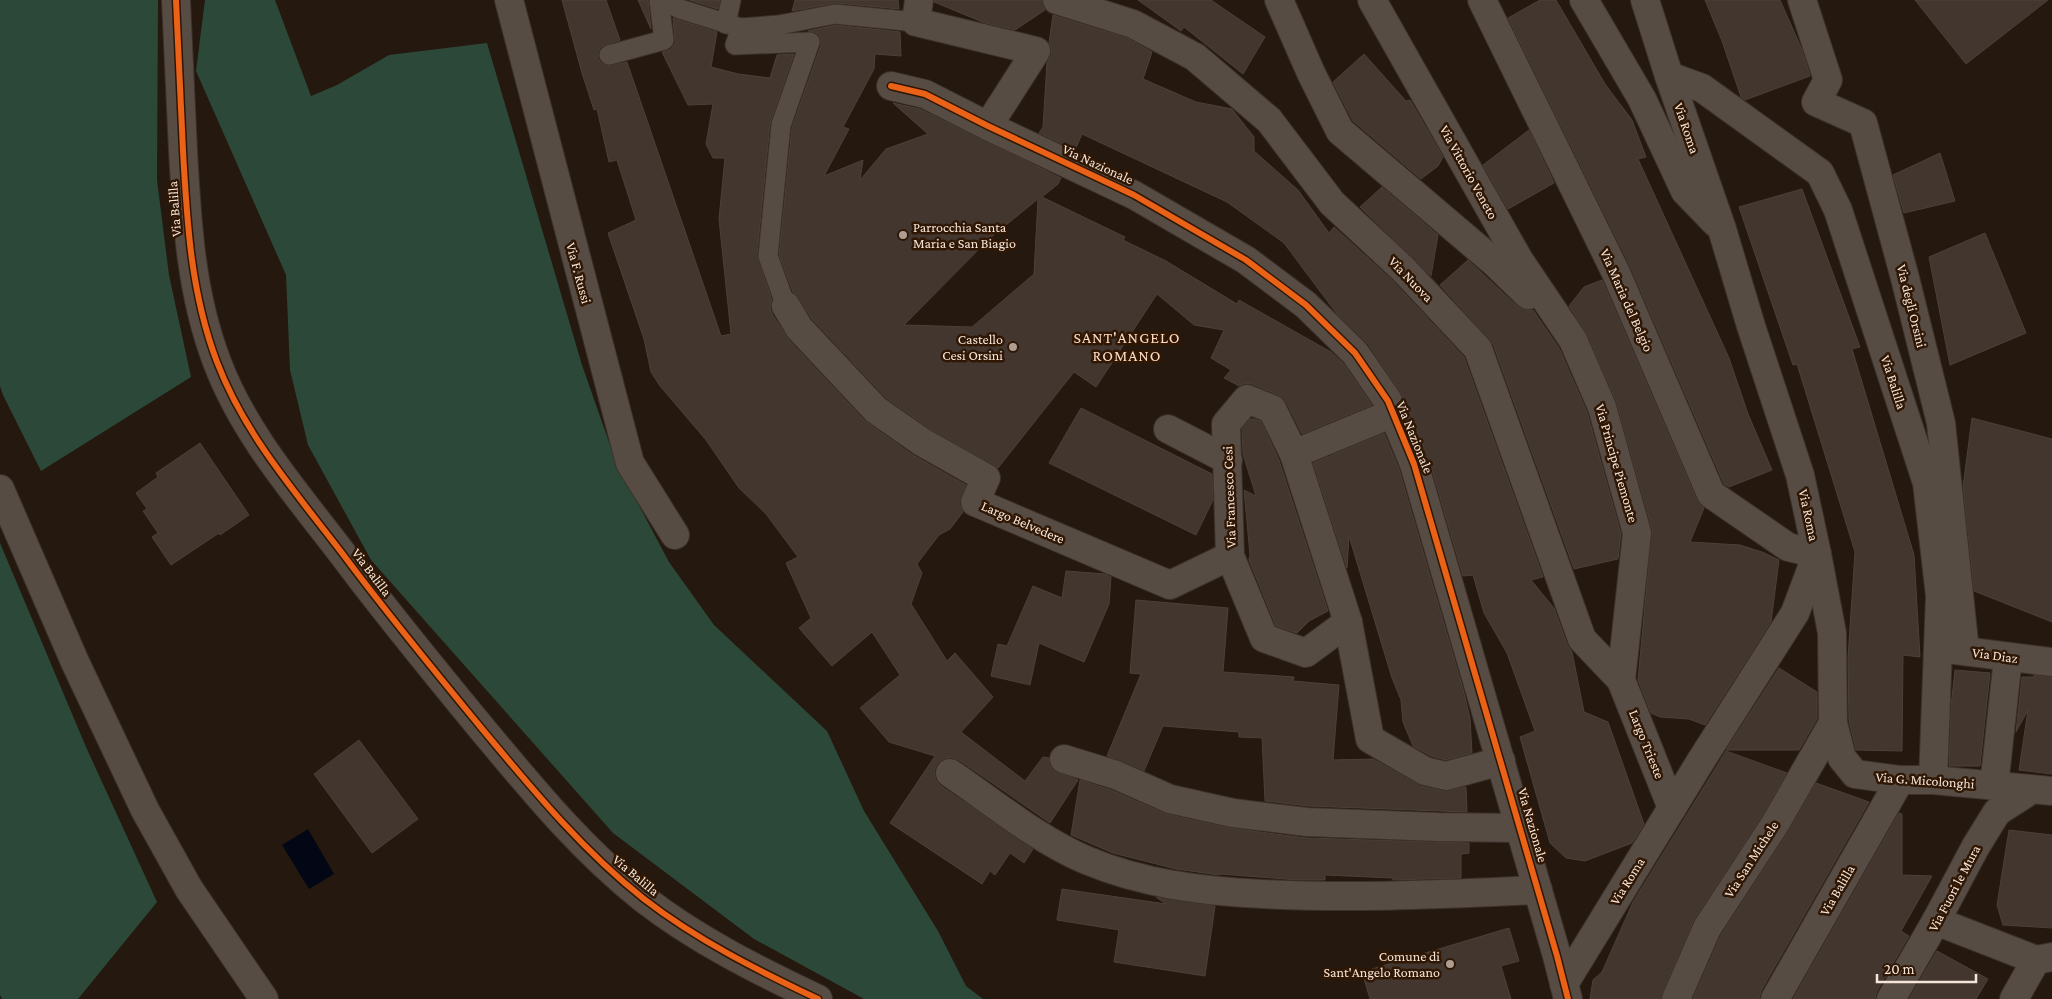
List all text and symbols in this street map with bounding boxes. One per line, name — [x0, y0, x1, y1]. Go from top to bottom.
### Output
street label: Via Roma — [1671, 100, 1703, 156]
street label: Via Vittorio Veneto — [1437, 122, 1501, 222]
street label: Via Nazionale — [1060, 141, 1136, 187]
street label: Via Balilla — [164, 180, 184, 237]
place label: Parrocchia Santa Maria e San Biagio — [913, 219, 1016, 251]
marker: Parrocchia Santa Maria e San Biagio — [897, 229, 909, 241]
street label: Via F. Russi — [563, 241, 595, 306]
street label: Via Maria del Belgio — [1597, 246, 1657, 354]
street label: Via Nuova — [1385, 253, 1437, 305]
street label: Via degli Orsini — [1894, 263, 1930, 350]
district label: SANT'ANGELO ROMANO — [1073, 329, 1181, 364]
place label: Castello Cesi Orsini — [942, 331, 1003, 363]
marker: Castello Cesi Orsini — [1007, 341, 1019, 353]
street label: Via Balilla — [1878, 353, 1910, 412]
street label: Via Nazionale — [1393, 399, 1437, 475]
street label: Via Principe Piemonte — [1592, 402, 1642, 524]
street label: Via Francesco Cesi — [1219, 445, 1239, 548]
street label: Via Roma — [1796, 488, 1822, 543]
street label: Largo Belvedere — [979, 497, 1067, 547]
street label: Via Balilla — [349, 545, 396, 600]
street label: Via Diaz — [1971, 644, 2019, 666]
street label: Largo Trieste — [1626, 707, 1668, 781]
street label: Via G. Micolonghi — [1875, 769, 1975, 791]
street label: Via Nazionale — [1515, 786, 1551, 864]
street label: Via San Michele — [1720, 818, 1782, 900]
street label: Via Fuori le Mura — [1925, 842, 1984, 934]
street label: Via Balilla — [609, 851, 663, 899]
street label: Via Roma — [1606, 854, 1648, 908]
street label: Via Balilla — [1816, 861, 1858, 918]
place label: Comune di Sant'Angelo Romano — [1323, 948, 1440, 980]
scale bar — [1877, 952, 1976, 984]
marker: Comune di Sant'Angelo Romano — [1444, 958, 1456, 970]
text: 20 m — [1884, 961, 1915, 977]

